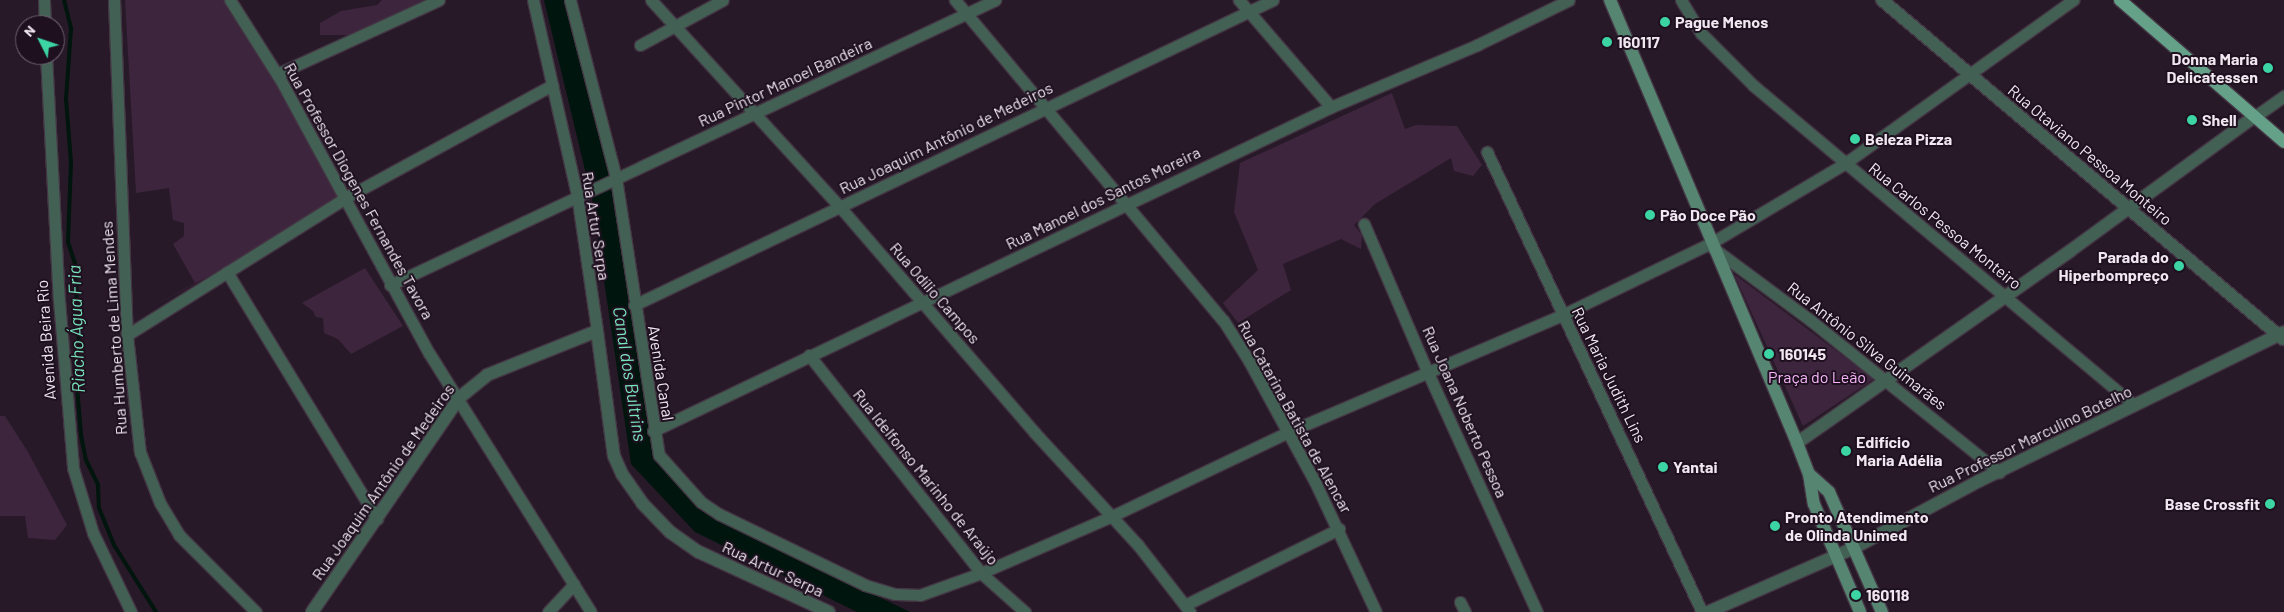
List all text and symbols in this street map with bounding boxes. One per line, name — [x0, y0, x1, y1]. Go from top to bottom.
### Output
place label: Pague Menos — [1675, 12, 1768, 32]
north arrow — [15, 15, 65, 65]
marker: Pague Menos — [1659, 16, 1671, 28]
text: N — [20, 21, 39, 40]
place label: 160117 — [1617, 32, 1660, 52]
street label: Rua Pintor Manoel Bandeira — [695, 33, 875, 131]
marker: 160117 — [1601, 36, 1613, 48]
place label: Donna Maria Delicatessen — [2166, 49, 2258, 87]
street label: Rua Professor Diogenes Fernandes Tavora — [280, 59, 438, 323]
marker: Donna Maria Delicatessen — [2262, 62, 2274, 74]
street label: Rua Joaquim Antônio de Medeiros — [836, 78, 1056, 198]
street label: Rua Otaviano Pessoa Monteiro — [2004, 81, 2176, 229]
place label: Shell — [2202, 110, 2237, 130]
marker: Shell — [2186, 114, 2198, 126]
place label: Beleza Pizza — [1865, 129, 1952, 149]
marker: Beleza Pizza — [1849, 133, 1861, 145]
street label: Rua Manoel dos Santos Moreira — [1003, 142, 1203, 254]
street label: Rua Carlos Pessoa Monteiro — [1865, 158, 2025, 294]
street label: Rua Artur Serpa — [578, 170, 614, 282]
place label: Pão Doce Pão — [1660, 205, 1756, 225]
marker: Pão Doce Pão — [1644, 209, 1656, 221]
street label: Rua Humberto de Lima Mendes — [97, 220, 131, 436]
street label: Rua Odílio Campos — [886, 239, 984, 347]
place label: Parada do Hiperbompreço — [2059, 247, 2169, 285]
marker: Parada do Hiperbompreço — [2173, 260, 2185, 272]
water label: Riacho Água Fria — [63, 265, 89, 393]
street label: Rua Antônio Silva Guimarães — [1784, 278, 1950, 414]
street label: Avenida Beira Rio — [32, 279, 60, 401]
street label: Rua Maria Judith Lins — [1568, 304, 1650, 446]
water label: Canal dos Bultrins — [609, 305, 651, 443]
street label: Rua Catarina Batista de Alencar — [1234, 317, 1356, 517]
street label: Rua Joana Noberto Pessoa — [1418, 323, 1512, 501]
street label: Avenida Canal — [644, 324, 678, 422]
place label: 160145 — [1779, 344, 1826, 364]
marker: 160145 — [1763, 348, 1775, 360]
park label: Praça do Leão — [1768, 367, 1866, 387]
street label: Rua Joaquim Antônio de Medeiros — [308, 380, 458, 584]
street label: Rua Professor Marculino Botelho — [1925, 381, 2135, 497]
street label: Rua Idelfonso Marinho de Araújo — [849, 385, 1003, 569]
place label: Edifício Maria Adélia — [1856, 432, 1942, 470]
marker: Edifício Maria Adélia — [1840, 445, 1852, 457]
place label: Yantai — [1673, 457, 1718, 477]
marker: Yantai — [1657, 461, 1669, 473]
place label: Base Crossfit — [2165, 494, 2260, 514]
marker: Base Crossfit — [2264, 498, 2276, 510]
place label: Pronto Atendimento de Olinda Unimed — [1785, 507, 1929, 545]
marker: Pronto Atendimento de Olinda Unimed — [1769, 520, 1781, 532]
street label: Rua Artur Serpa — [719, 537, 827, 601]
place label: 160118 — [1866, 585, 1909, 605]
marker: 160118 — [1850, 589, 1862, 601]

